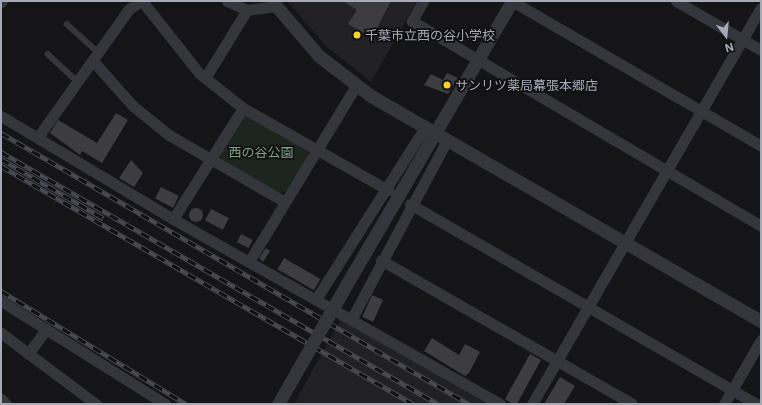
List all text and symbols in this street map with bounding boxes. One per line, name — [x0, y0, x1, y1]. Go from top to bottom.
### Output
north arrow — [706, 16, 746, 56]
place label: 千葉市立西の谷小学校 — [365, 27, 495, 43]
marker: 千葉市立西の谷小学校 — [352, 30, 362, 40]
text: N — [723, 40, 735, 55]
place label: サンリツ薬局幕張本郷店 — [455, 77, 598, 93]
marker: サンリツ薬局幕張本郷店 — [442, 80, 452, 90]
park label: 西の谷公園 — [229, 144, 293, 160]

